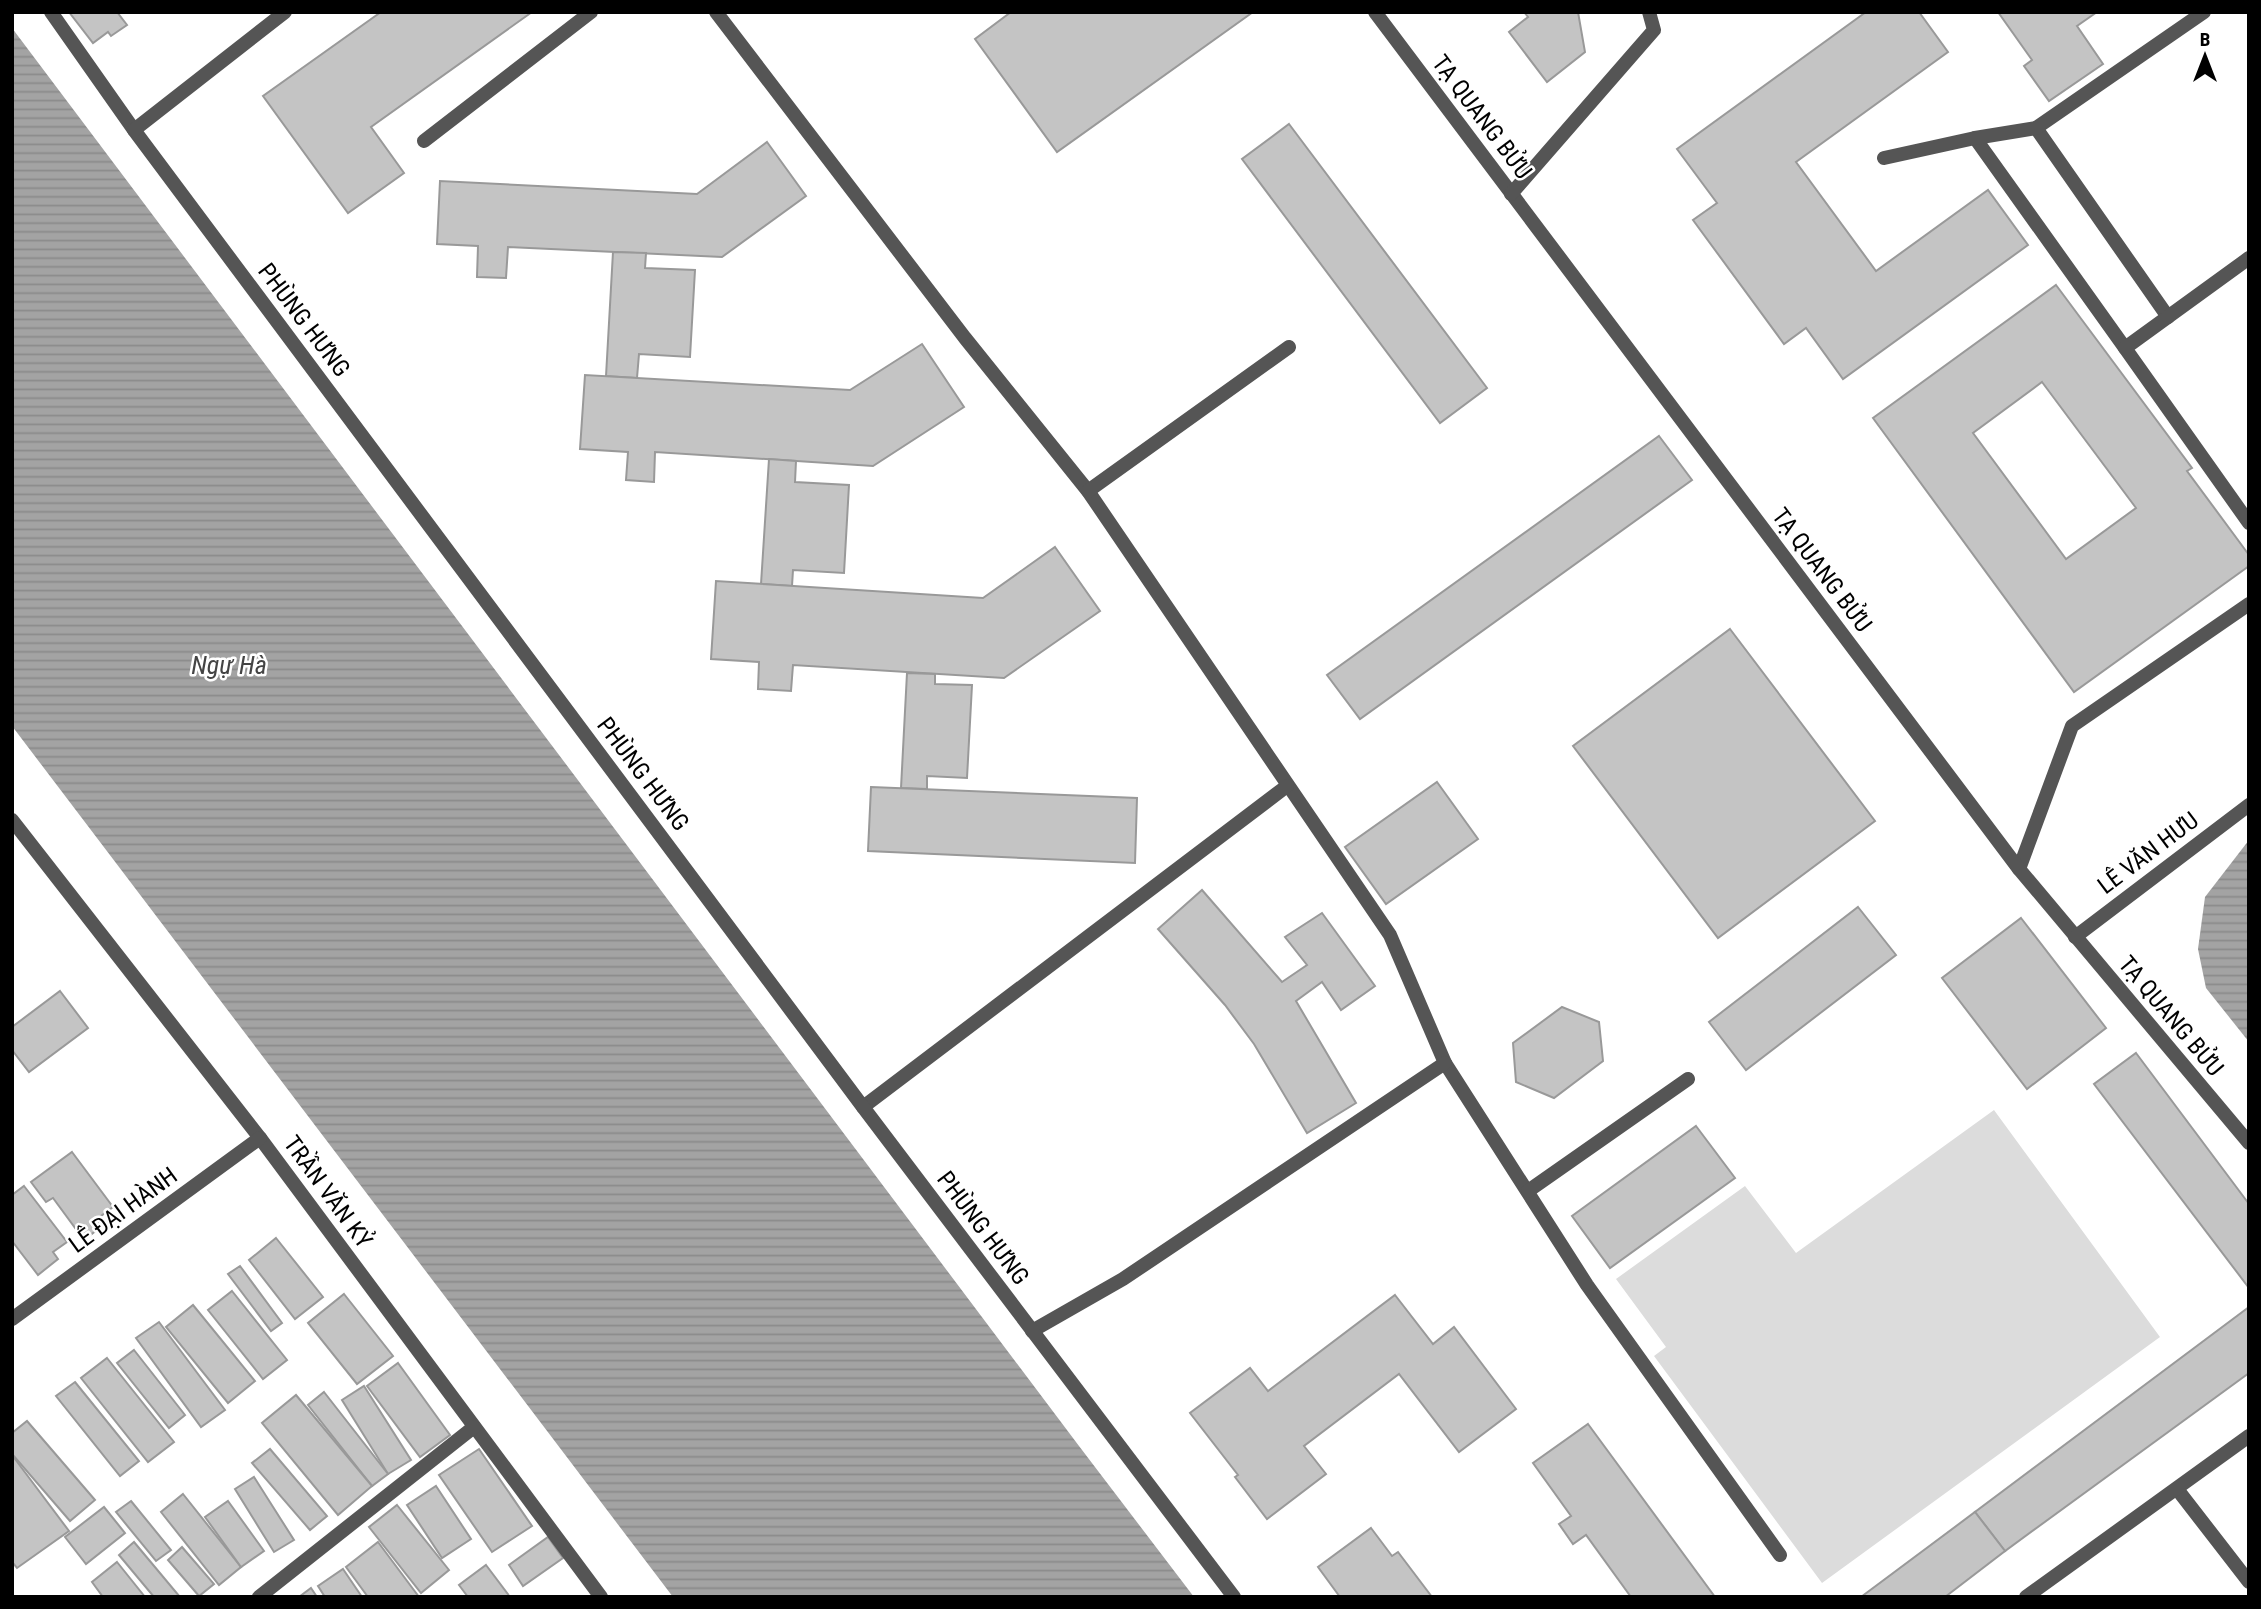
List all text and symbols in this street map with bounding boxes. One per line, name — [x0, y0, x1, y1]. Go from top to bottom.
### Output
north arrow — [2170, 21, 2240, 91]
text: B — [2200, 28, 2210, 51]
street label: TẠ QUANG BỬU — [1426, 48, 1540, 185]
street label: PHÙNG HƯNG — [252, 258, 356, 382]
street label: TẠ QUANG BỬU — [1766, 501, 1880, 638]
water label: Ngự Hà — [191, 650, 267, 680]
street label: PHÙNG HƯNG — [591, 712, 695, 836]
street label: LÊ VĂN HƯU — [2092, 806, 2204, 900]
street label: TẠ QUANG BỬU — [2113, 948, 2232, 1082]
street label: TRẦN VĂN KỶ — [278, 1129, 380, 1254]
street label: LÊ ĐẠI HÀNH — [64, 1161, 182, 1259]
street label: PHÙNG HƯNG — [931, 1166, 1035, 1290]

